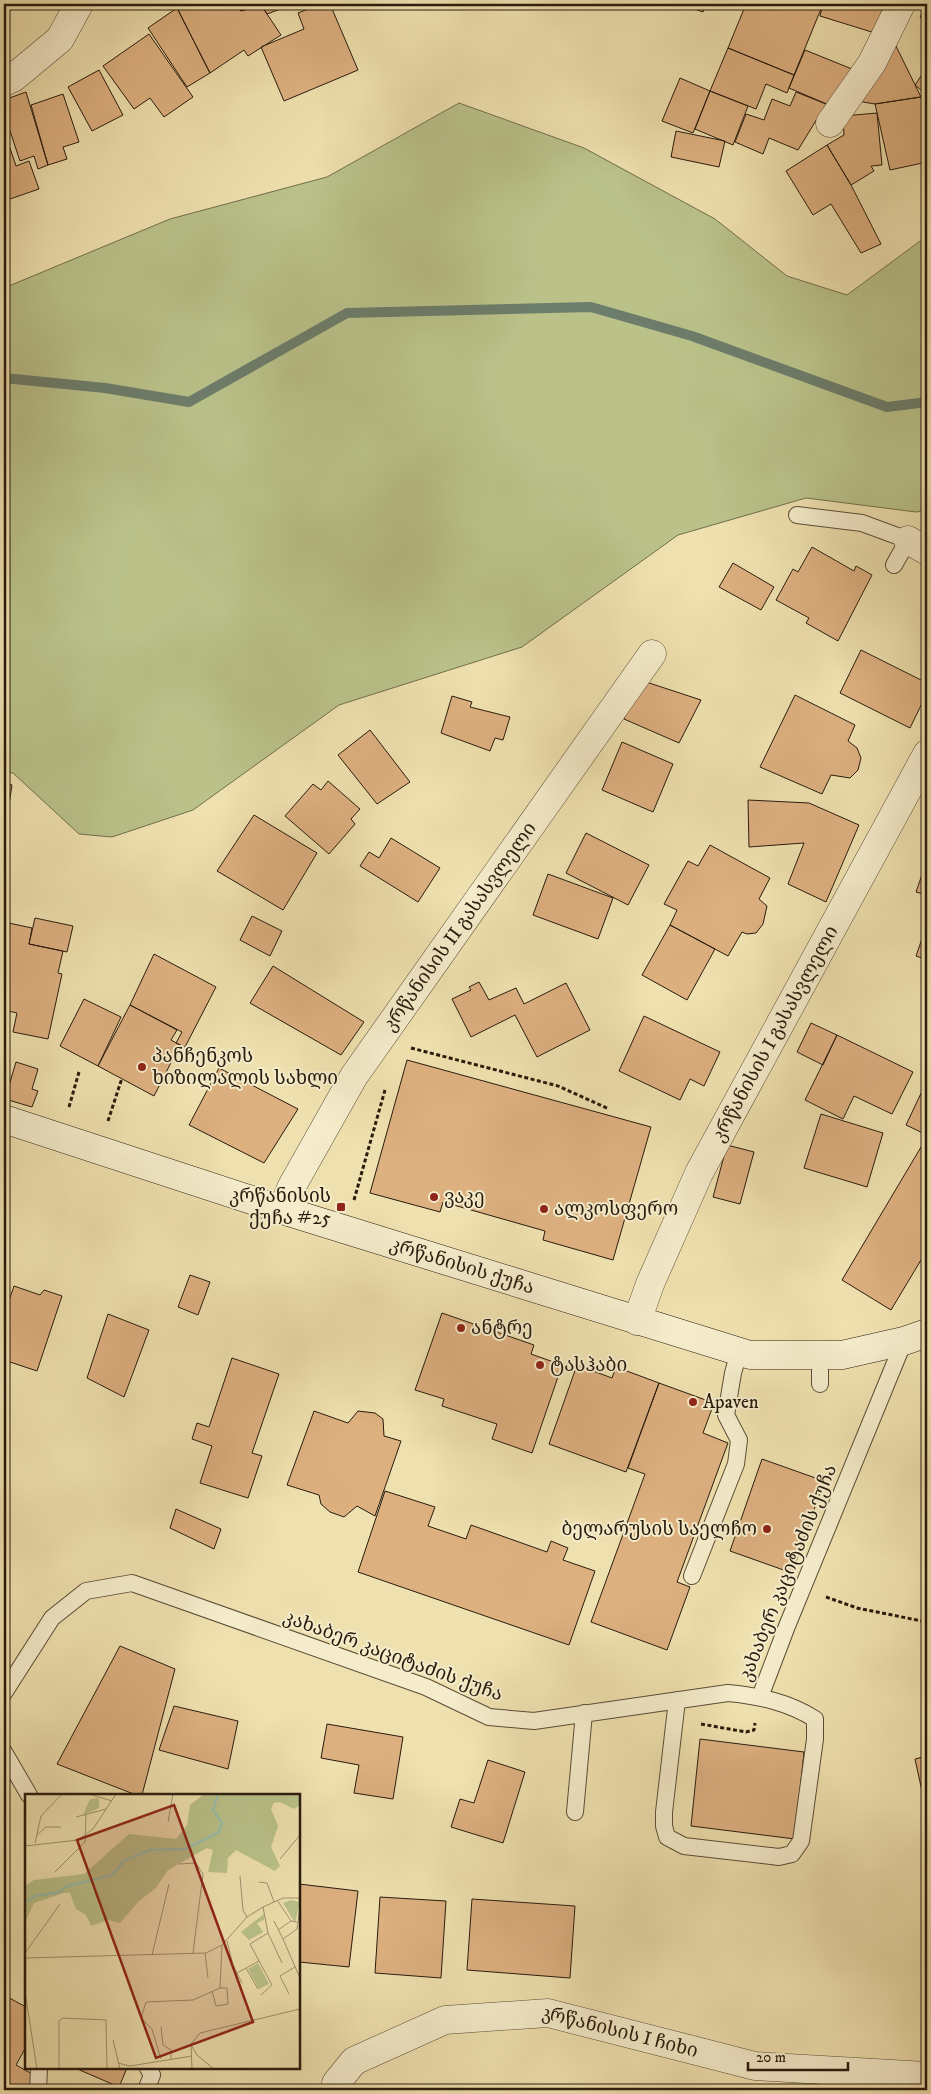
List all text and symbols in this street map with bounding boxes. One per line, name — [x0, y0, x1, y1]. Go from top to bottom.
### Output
street label: კრწანისის II გასასვლელი — [378, 818, 541, 1036]
street label: კრწანისის I გასასვლელი — [707, 922, 843, 1146]
place label: პანჩენკოს ხიზილალის სახლი — [152, 1045, 338, 1090]
marker: პანჩენკოს ხიზილალის სახლი — [136, 1061, 148, 1073]
place label: კრწანისის ქუჩა #25 — [229, 1185, 332, 1230]
place label: ვაკე — [444, 1186, 485, 1209]
marker: ვაკე — [428, 1191, 440, 1203]
place label: ალკოსფერო — [554, 1198, 678, 1221]
marker: კრწანისის ქუჩა #25 — [335, 1201, 347, 1213]
marker: ალკოსფერო — [538, 1203, 550, 1215]
street label: კრწანისის ქუჩა — [387, 1233, 537, 1299]
place label: ანტრე — [471, 1317, 533, 1340]
marker: ანტრე — [455, 1322, 467, 1334]
place label: ტასჰაბი — [550, 1354, 627, 1377]
marker: ტასჰაბი — [534, 1359, 546, 1371]
place label: Apaven — [703, 1391, 759, 1414]
marker: Apaven — [687, 1396, 699, 1408]
street label: კახაბერ კაციტაძის ქუჩა — [734, 1461, 842, 1685]
place label: ბელარუსის საელჩო — [561, 1518, 757, 1541]
marker: ბელარუსის საელჩო — [761, 1523, 773, 1535]
street label: კახაბერ კაციტაძის ქუჩა — [280, 1606, 506, 1706]
inset map — [25, 1794, 300, 2069]
street label: კრწანისის I ჩიხი — [540, 2001, 701, 2062]
scale bar — [748, 2039, 848, 2071]
text: 20 m — [756, 2048, 786, 2067]

